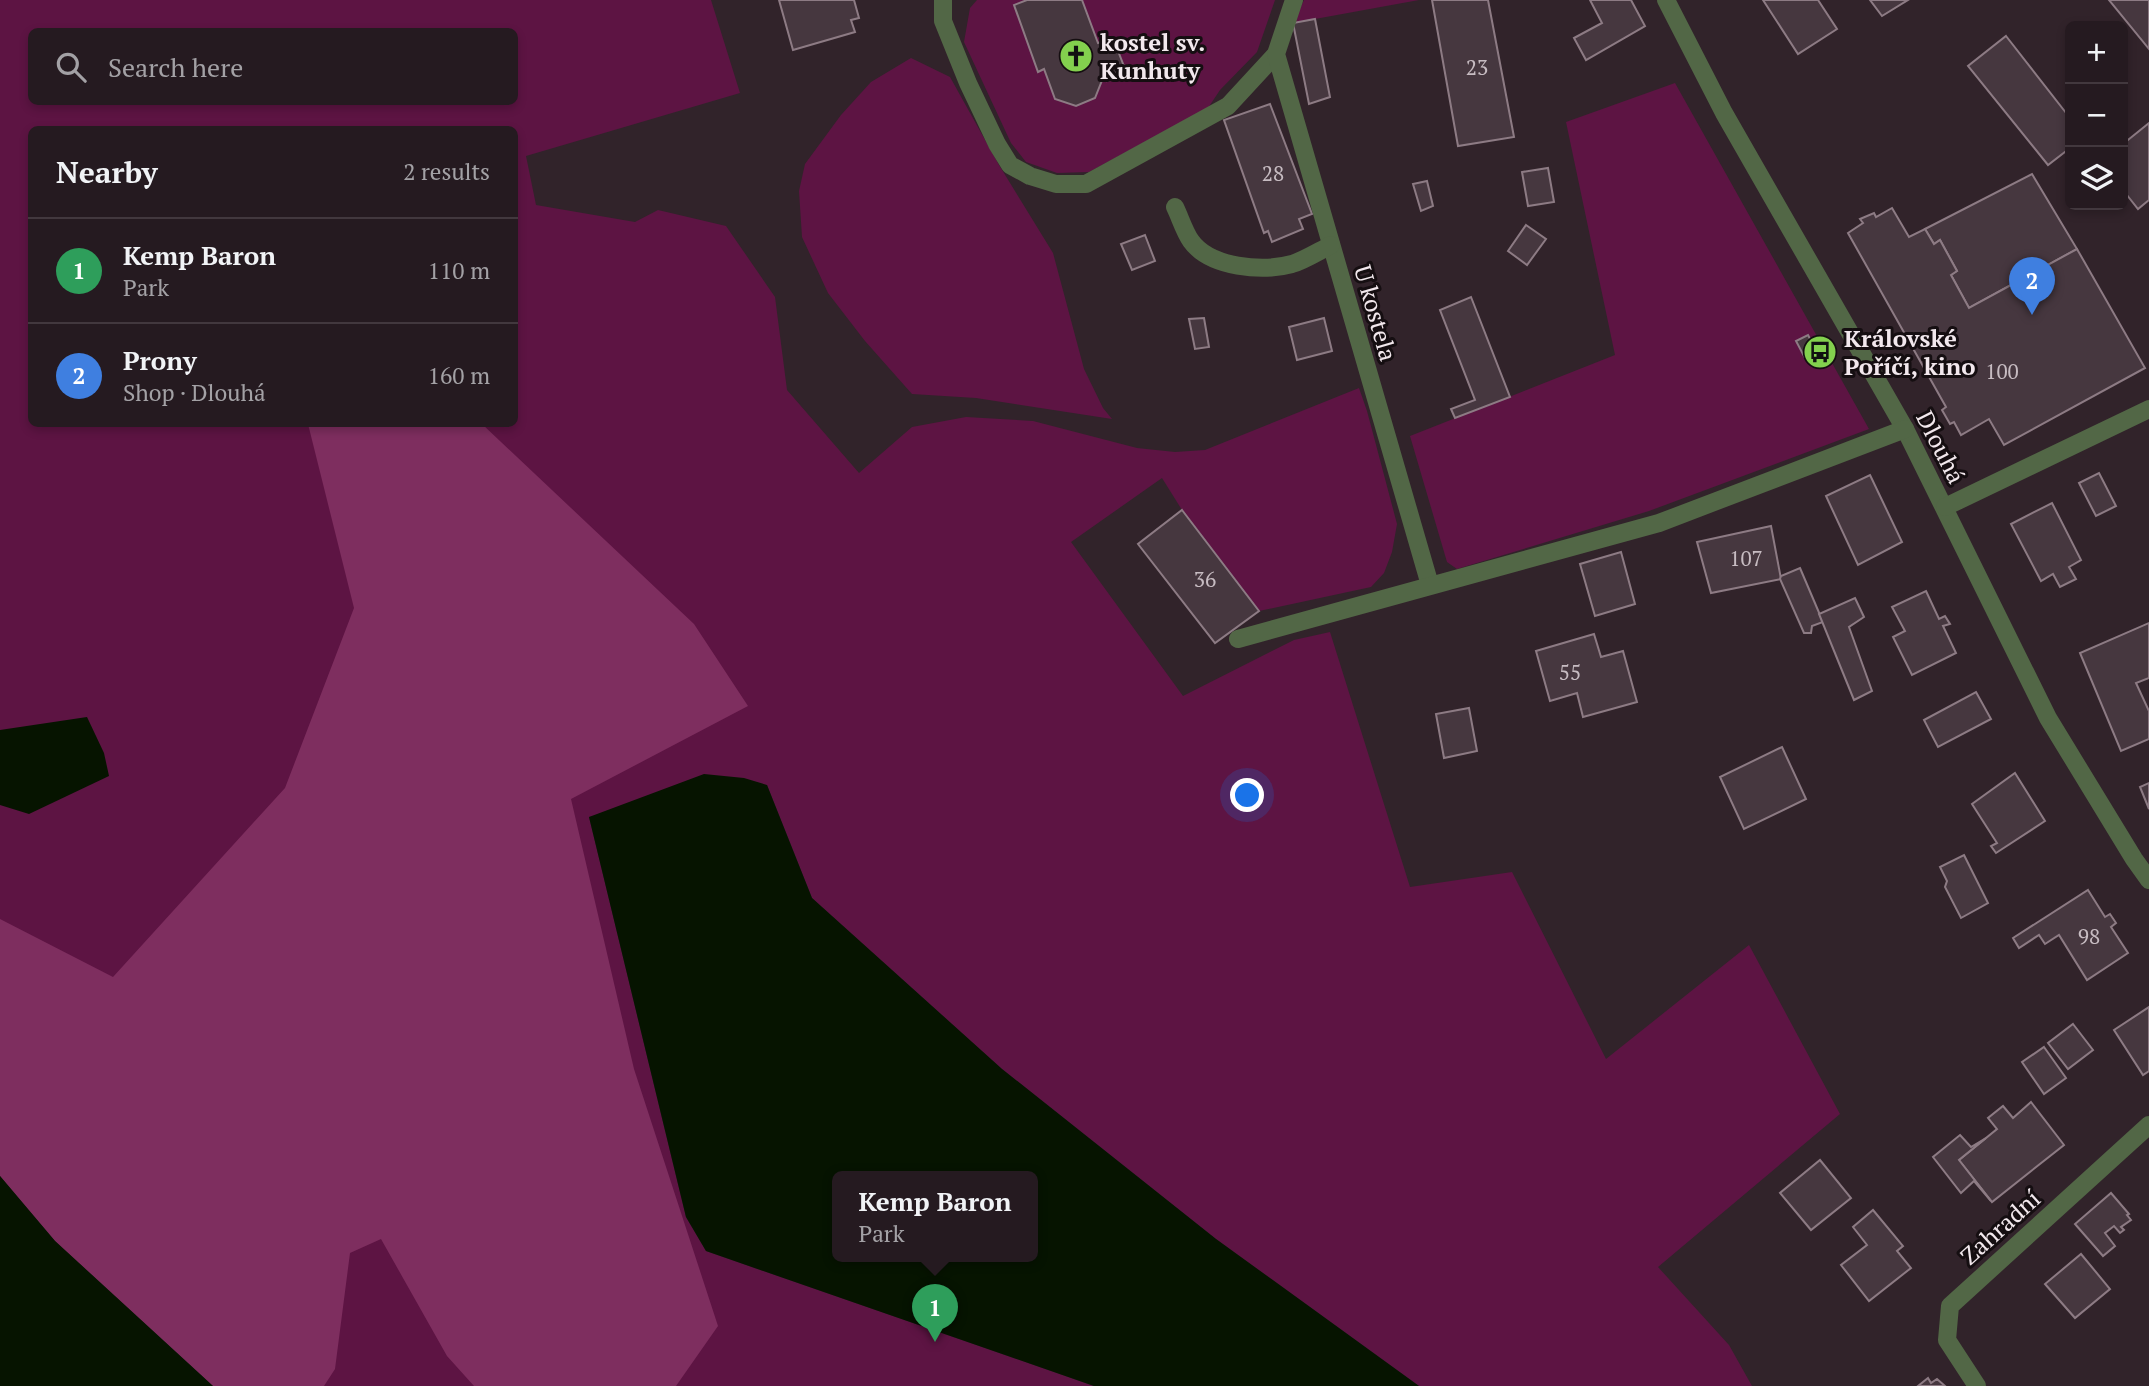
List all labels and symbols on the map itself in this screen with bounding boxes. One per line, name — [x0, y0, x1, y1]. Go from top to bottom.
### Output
place label: kostel sv. Kunhuty — [1100, 26, 1205, 86]
church icon: kostel sv. Kunhuty — [1057, 37, 1095, 75]
house number: 23 — [1466, 53, 1488, 81]
house number: 28 — [1262, 159, 1284, 187]
pin: 2 — [2009, 257, 2055, 315]
street label: U kostela — [1347, 261, 1405, 365]
place label: Královské Poříčí, kino — [1844, 322, 1975, 382]
bus stop icon: Královské Poříčí, kino — [1801, 333, 1839, 371]
house number: 100 — [1985, 357, 2019, 385]
street label: Dlouhá — [1909, 405, 1973, 489]
house number: 107 — [1729, 544, 1763, 572]
house number: 36 — [1194, 565, 1216, 593]
house number: 55 — [1559, 658, 1581, 686]
your location — [1230, 778, 1264, 812]
house number: 98 — [2078, 922, 2100, 950]
street label: Zahradní — [1953, 1183, 2047, 1271]
pin: 1 — [912, 1284, 958, 1342]

